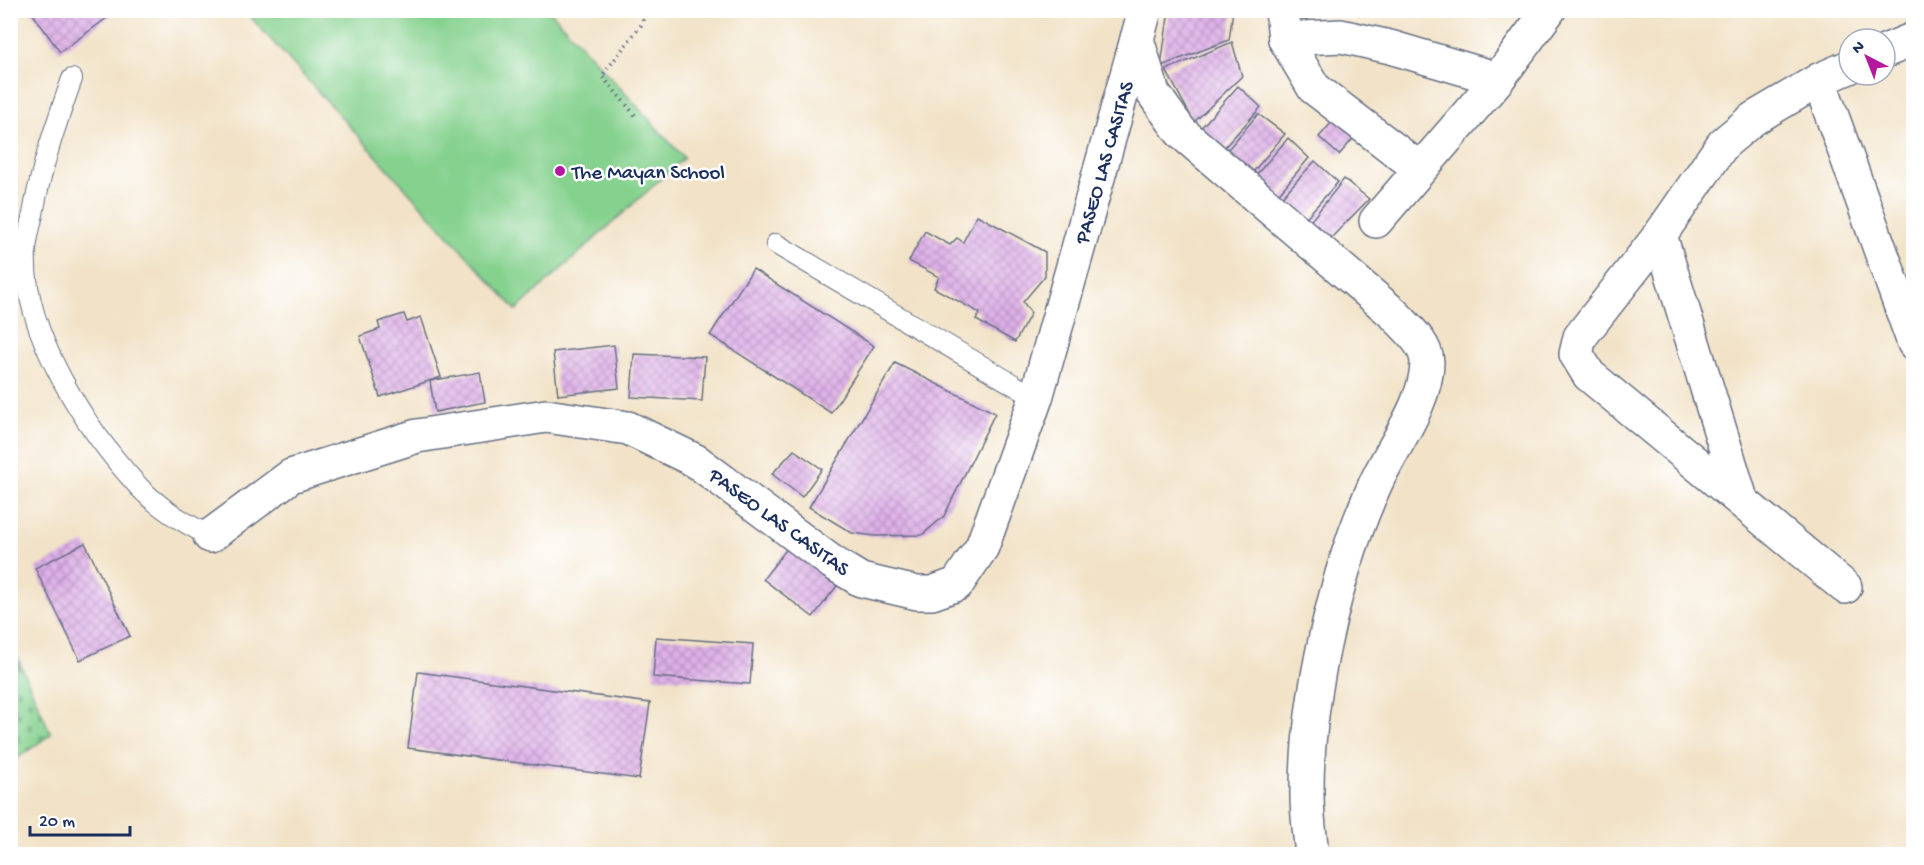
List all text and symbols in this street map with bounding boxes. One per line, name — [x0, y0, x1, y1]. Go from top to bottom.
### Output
north arrow — [1837, 27, 1897, 87]
text: N — [1849, 38, 1870, 59]
street label: PASEO LAS CASITAS — [1071, 79, 1142, 248]
place label: The Mayan School — [571, 162, 725, 187]
marker: The Mayan School — [553, 164, 567, 178]
street label: PASEO LAS CASITAS — [702, 464, 853, 583]
scale bar — [30, 799, 130, 837]
text: 20 m — [39, 812, 75, 833]

